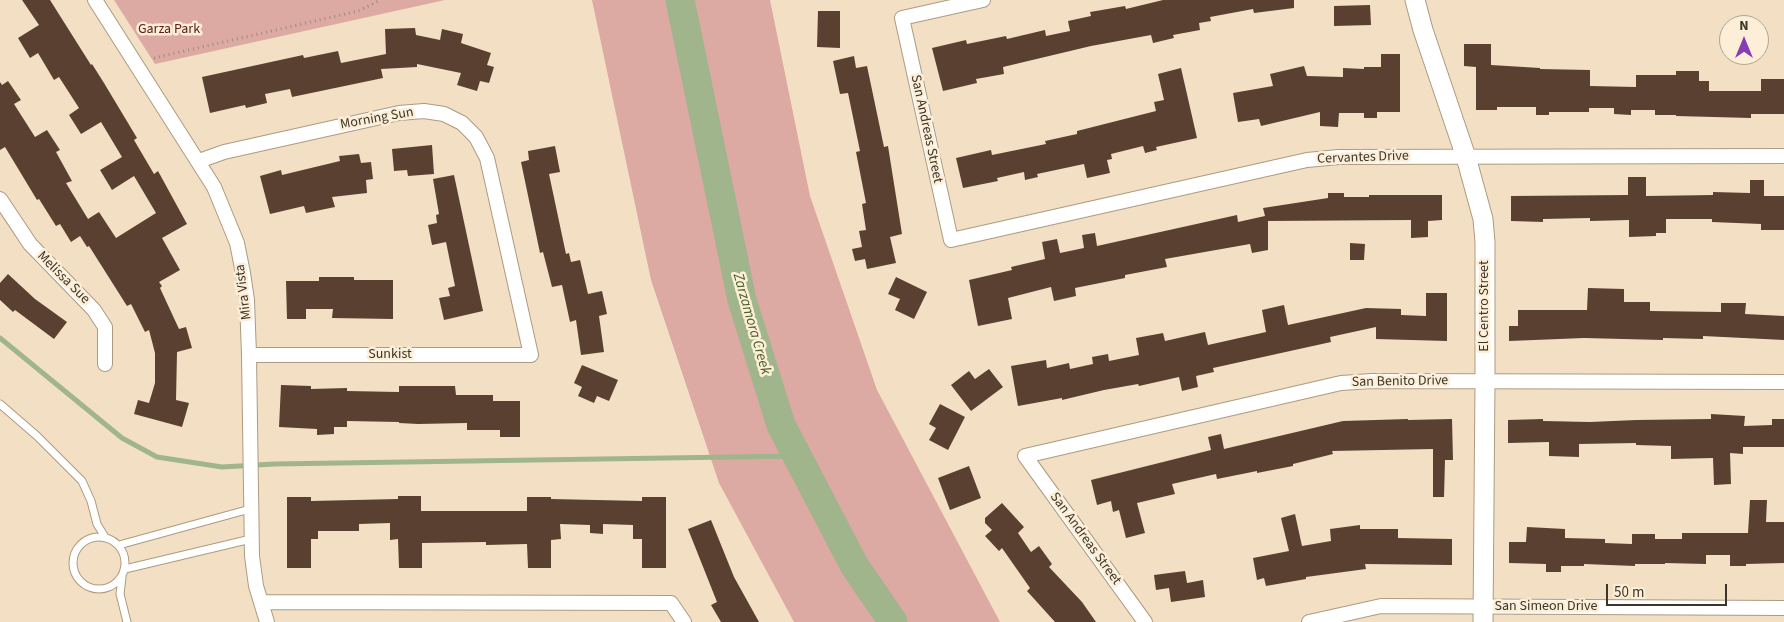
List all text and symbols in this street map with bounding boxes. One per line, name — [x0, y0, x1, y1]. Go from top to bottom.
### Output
north arrow — [1719, 15, 1769, 65]
text: N — [1739, 16, 1749, 36]
park label: Garza Park — [138, 22, 200, 38]
street label: San Andreas Street — [906, 73, 946, 185]
street label: Morning Sun — [339, 104, 415, 134]
street label: Cervantes Drive — [1317, 148, 1409, 168]
street label: Melissa Sue — [33, 248, 93, 308]
street label: El Centro Street — [1477, 260, 1493, 352]
street label: Mira Vista — [232, 263, 256, 321]
water label: Zarzamora Creek — [728, 271, 774, 377]
street label: Sunkist — [368, 347, 412, 363]
street label: San Benito Drive — [1352, 373, 1448, 391]
street label: San Andreas Street — [1046, 489, 1124, 589]
scale bar — [1609, 574, 1730, 606]
text: 50 m — [1614, 582, 1644, 603]
street label: San Simeon Drive — [1495, 599, 1597, 615]

